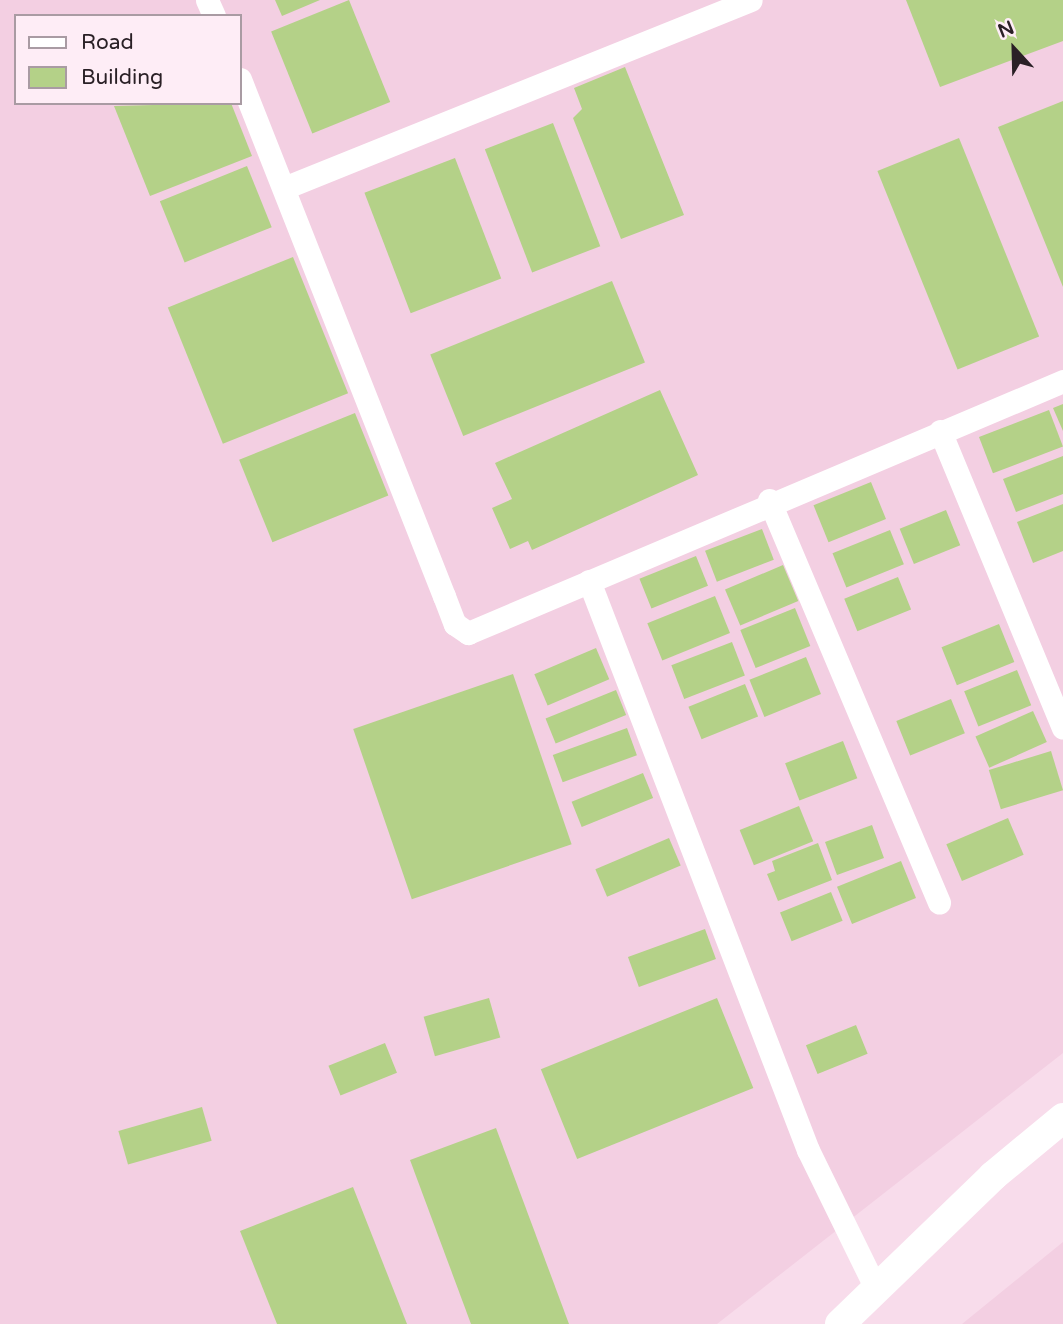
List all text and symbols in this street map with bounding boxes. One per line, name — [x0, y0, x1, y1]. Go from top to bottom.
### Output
legend — [14, 14, 242, 105]
north arrow — [979, 14, 1049, 84]
text: N — [995, 16, 1017, 43]
text: Road — [81, 30, 134, 55]
text: Building — [81, 65, 163, 90]

